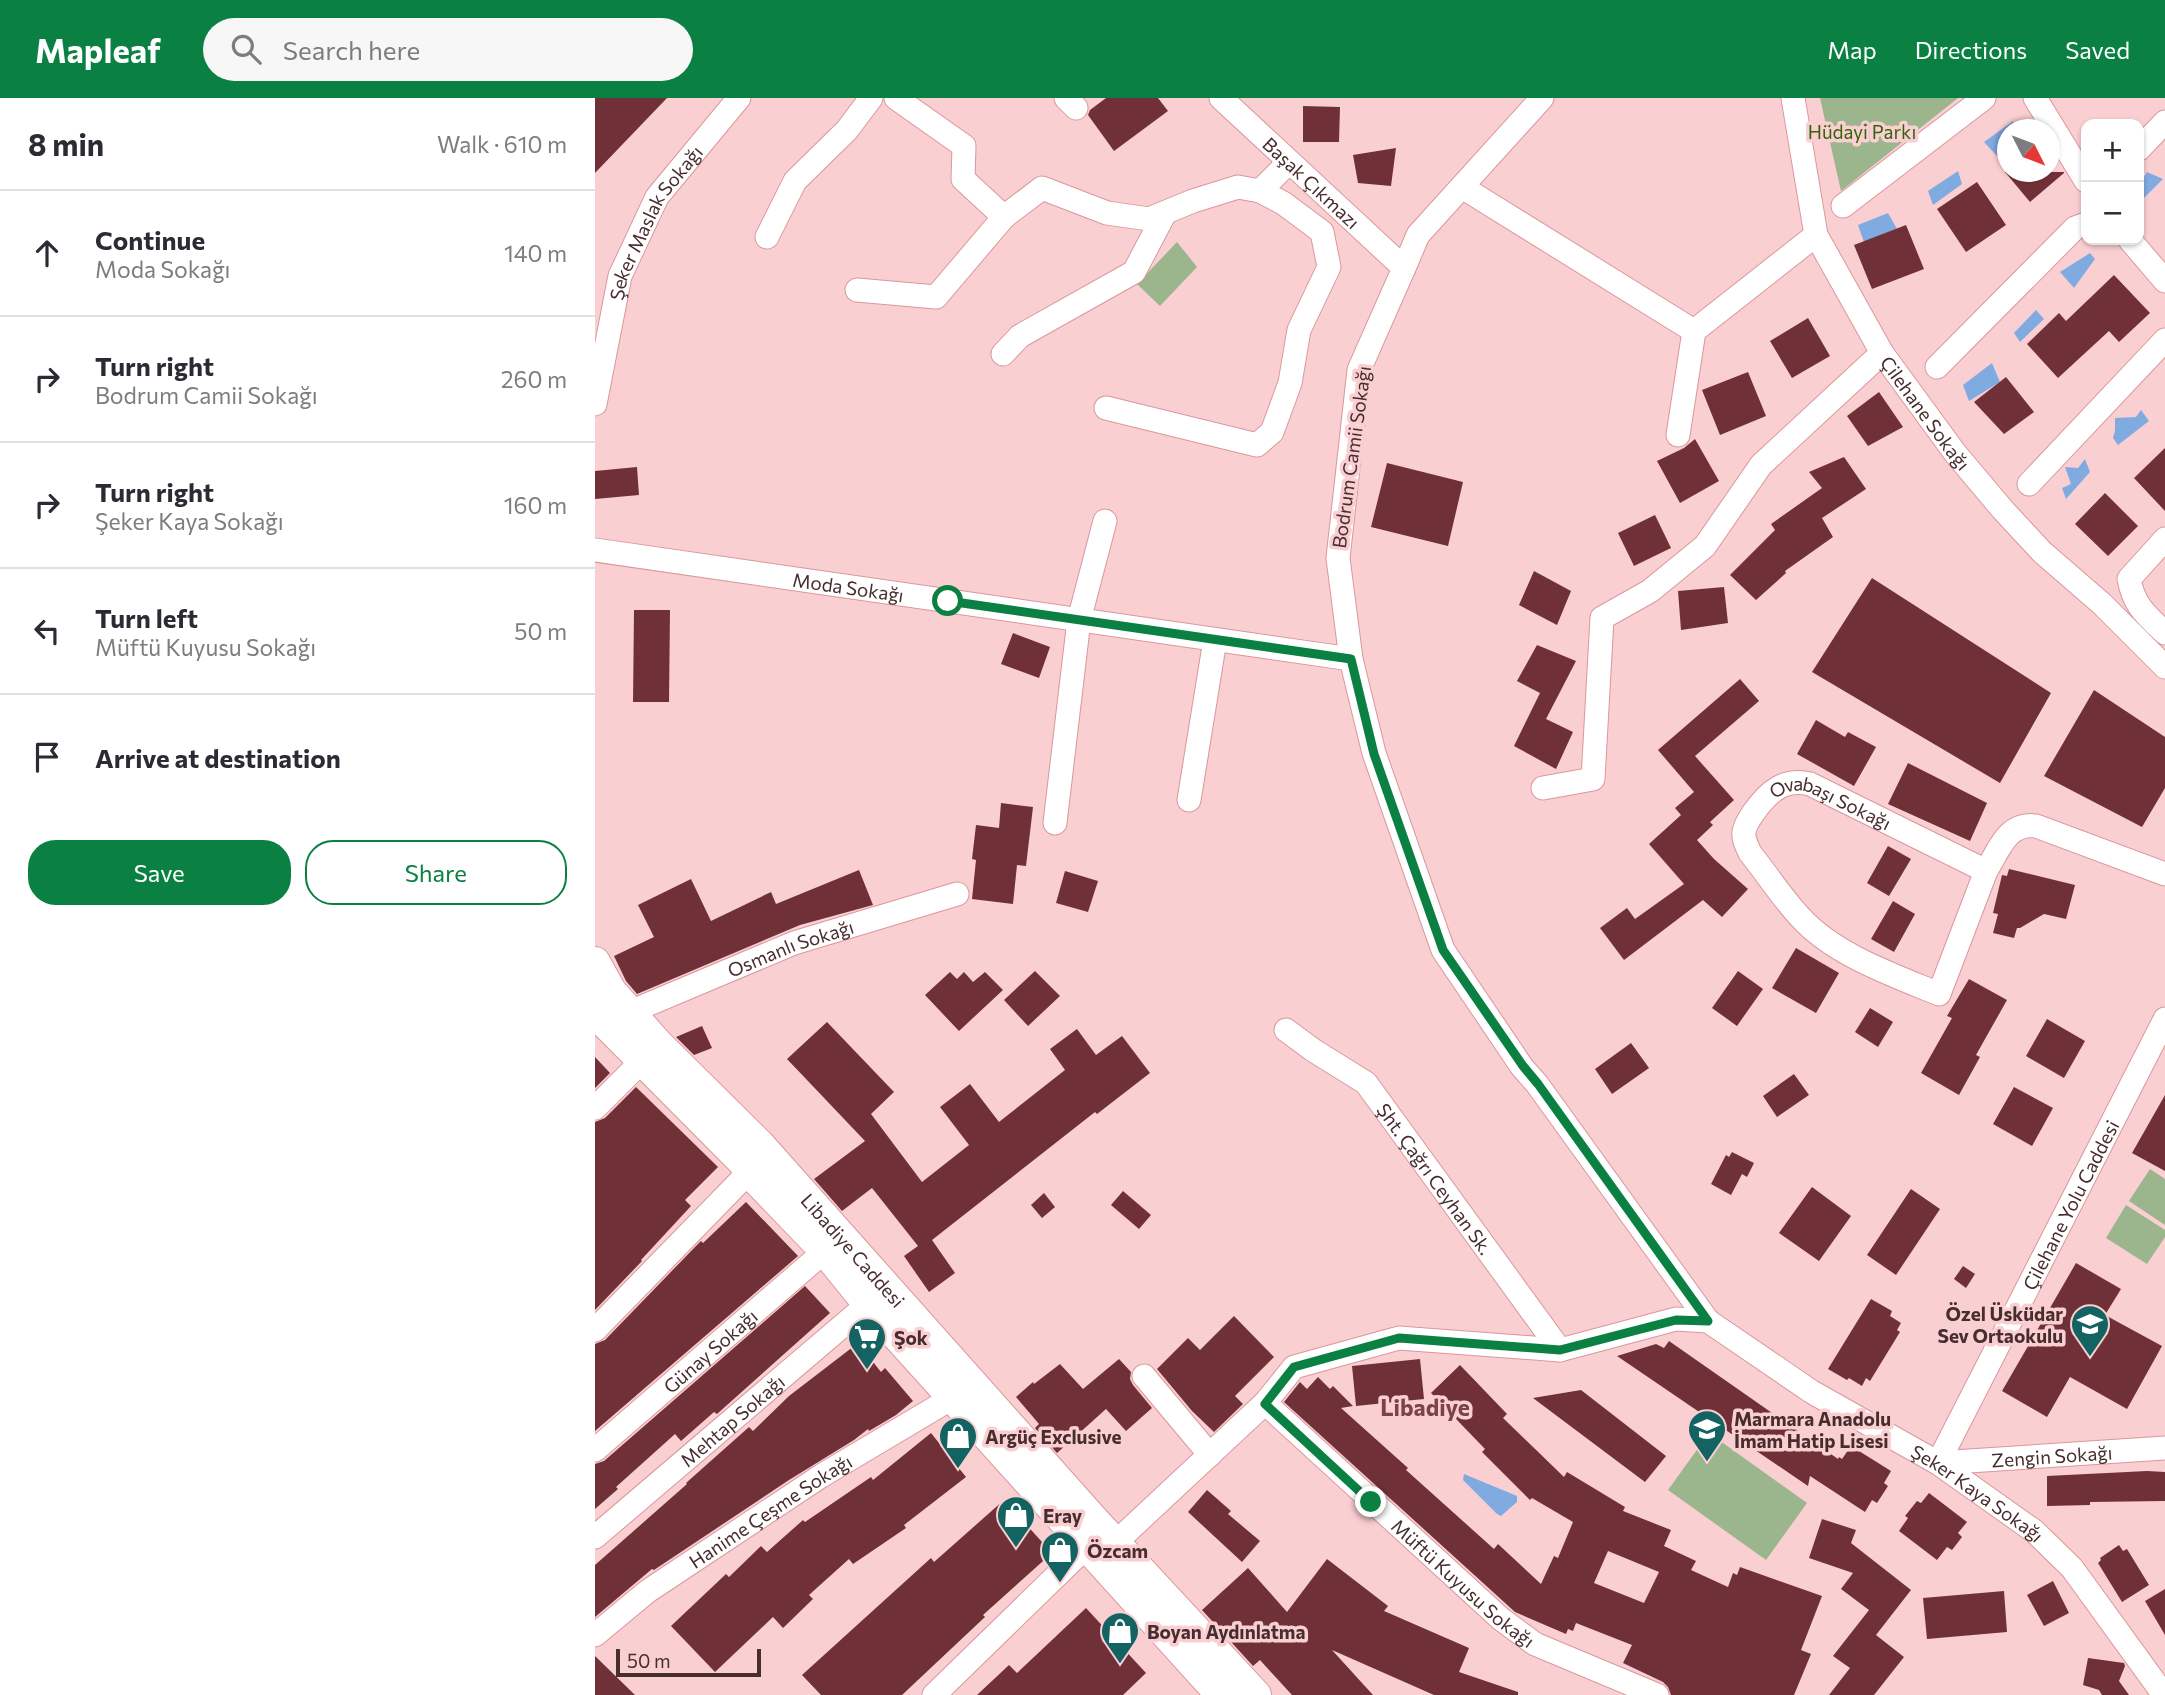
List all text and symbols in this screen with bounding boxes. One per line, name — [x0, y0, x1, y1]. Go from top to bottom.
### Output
search box — [203, 18, 693, 81]
text: Mapleaf — [35, 29, 161, 70]
icon: search — [227, 30, 265, 68]
text: Search here — [283, 34, 420, 65]
text: Map — [1827, 35, 1877, 64]
text: Directions — [1915, 35, 2027, 64]
text: Saved — [2065, 35, 2130, 64]
north arrow — [1997, 119, 2060, 182]
map controls — [2081, 119, 2144, 245]
button: + — [2081, 119, 2144, 182]
park label: Hüdayi Parkı — [1808, 120, 1916, 143]
text: 8 min — [28, 125, 104, 162]
text: Walk · 610 m — [437, 130, 567, 158]
street label: Başak Çıkmazı — [1259, 132, 1365, 233]
street label: Şeker Maslak Sokağı — [604, 140, 707, 302]
button: − — [2081, 182, 2144, 245]
text: Continue — [95, 224, 205, 255]
icon: ahead — [28, 234, 66, 272]
text: 140 m — [504, 239, 567, 267]
text: Moda Sokağı — [95, 255, 231, 283]
text: Turn right — [95, 350, 214, 381]
street label: Çilehane Sokağı — [1876, 351, 1975, 474]
icon: right — [28, 360, 66, 398]
street label: Bodrum Camii Sokağı — [1327, 364, 1375, 550]
text: 260 m — [501, 365, 567, 393]
text: Bodrum Camii Sokağı — [95, 381, 318, 409]
text: Turn right — [95, 476, 214, 507]
icon: right — [28, 486, 66, 524]
text: 160 m — [504, 491, 567, 519]
text: Şeker Kaya Sokağı — [95, 507, 284, 535]
street label: Moda Sokağı — [791, 567, 905, 606]
route start — [932, 585, 963, 616]
text: Turn left — [95, 602, 198, 633]
icon: left — [28, 612, 66, 650]
text: 50 m — [514, 617, 567, 645]
text: Müftü Kuyusu Sokağı — [95, 633, 316, 661]
icon: arrive — [28, 738, 66, 776]
text: Arrive at destination — [95, 742, 341, 773]
street label: Ovabaşı Sokağı — [1764, 771, 1895, 834]
button: Save — [28, 840, 291, 905]
button: Share — [305, 840, 567, 905]
street label: Osmanlı Sokağı — [724, 914, 856, 981]
street label: Şht. Çağrı Ceyhan Sk. — [1373, 1098, 1498, 1259]
street label: Çilehane Yolu Caddesi — [2017, 1116, 2123, 1294]
street label: Libadiye Caddesi — [797, 1188, 910, 1312]
place label: Özel Üsküdar Sev Ortaokulu — [1937, 1302, 2063, 1347]
school or university icon: Özel Üsküdar Sev Ortaokulu — [2069, 1303, 2111, 1358]
street label: Günay Sokağı — [658, 1304, 762, 1397]
supermarket icon: Şok — [846, 1316, 888, 1371]
place label: Şok — [894, 1326, 928, 1349]
street label: Mehtap Sokağı — [675, 1369, 789, 1471]
district label: Libadiye — [1380, 1393, 1470, 1421]
place label: Marmara Anadolu İmam Hatip Lisesi — [1734, 1407, 1891, 1452]
school or university icon: Marmara Anadolu İmam Hatip Lisesi — [1686, 1408, 1728, 1463]
shop icon: Argüç Exclusive — [937, 1415, 979, 1470]
place label: Argüç Exclusive — [985, 1425, 1122, 1448]
street label: Şeker Kaya Sokağı — [1908, 1439, 2049, 1546]
street label: Zengin Sokağı — [1990, 1440, 2113, 1471]
street label: Hanime Çeşme Sokağı — [684, 1449, 856, 1572]
route end — [1355, 1486, 1386, 1517]
shop icon: Eray — [995, 1494, 1037, 1549]
place label: Eray — [1043, 1504, 1083, 1527]
street label: Müftü Kuyusu Sokağı — [1387, 1514, 1540, 1652]
shop icon: Özcam — [1039, 1529, 1081, 1584]
place label: Özcam — [1087, 1539, 1148, 1562]
shop icon: Boyan Aydınlatma — [1099, 1610, 1141, 1665]
place label: Boyan Aydınlatma — [1147, 1620, 1305, 1643]
scale bar — [616, 1646, 761, 1678]
text: 50 m — [627, 1649, 671, 1672]

